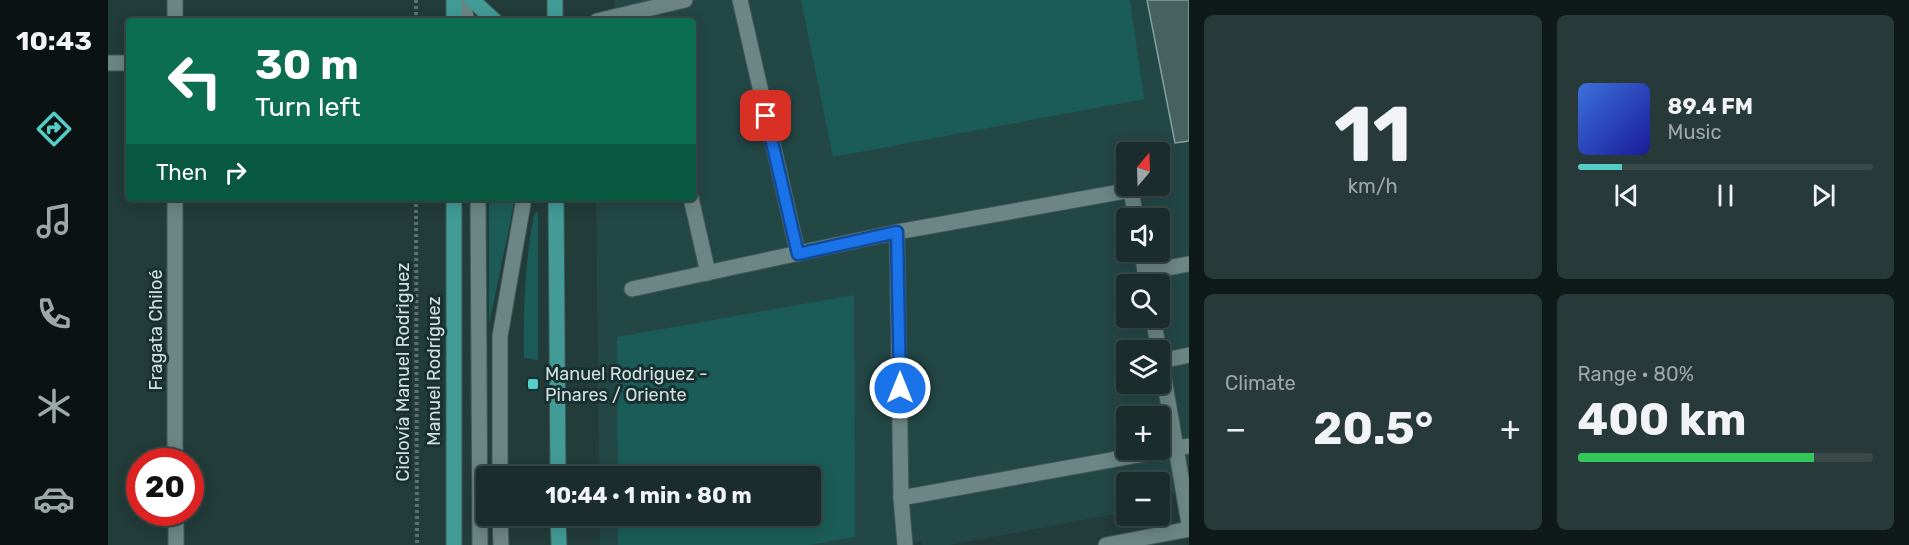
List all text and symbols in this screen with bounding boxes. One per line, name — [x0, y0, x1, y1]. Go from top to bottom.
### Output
text: 10:43 — [16, 25, 92, 57]
text: 30 m — [255, 40, 359, 90]
icon: left — [156, 42, 234, 120]
text: 11 — [1334, 88, 1412, 181]
pin — [740, 90, 791, 141]
text: Turn left — [255, 91, 360, 123]
text: 89.4 FM — [1668, 93, 1753, 120]
icon: arrive — [749, 99, 782, 132]
icon: directions — [33, 108, 75, 150]
text: Music — [1668, 120, 1722, 144]
north arrow — [1116, 142, 1170, 196]
map controls — [1116, 142, 1170, 526]
icon: right — [219, 156, 252, 189]
text: Then — [156, 159, 207, 186]
text: km/h — [1348, 174, 1398, 198]
icon: previous — [1610, 179, 1643, 212]
icon: pause — [1709, 179, 1742, 212]
icon: next — [1807, 179, 1840, 212]
icon: music — [33, 200, 75, 242]
button: sound — [1116, 208, 1170, 262]
street label: Ciclovía Manuel Rodriguez — [392, 263, 414, 481]
street label: Fragata Chiloé — [145, 270, 167, 390]
button: search — [1116, 274, 1170, 328]
icon: phone — [33, 293, 75, 335]
street label: Manuel Rodríguez — [423, 296, 445, 446]
button: layers — [1116, 340, 1170, 394]
position arrow — [868, 356, 932, 420]
text: Range · 80% — [1578, 362, 1694, 386]
place label: Manuel Rodriguez - Pinares / Oriente — [545, 363, 708, 406]
text: Climate — [1225, 371, 1296, 395]
marker: Manuel Rodriguez - Pinares / Oriente — [526, 377, 540, 391]
icon: climate — [33, 385, 75, 427]
text: 400 km — [1578, 393, 1747, 446]
text: 20.5° — [1313, 402, 1433, 455]
button: + — [1116, 406, 1170, 460]
text: − — [1225, 409, 1246, 448]
text: + — [1500, 409, 1520, 448]
speed limit sign: 20 — [126, 448, 204, 526]
button: − — [1116, 472, 1170, 526]
icon: car — [33, 478, 75, 520]
text: 10:44 · 1 min · 80 m — [545, 482, 752, 509]

